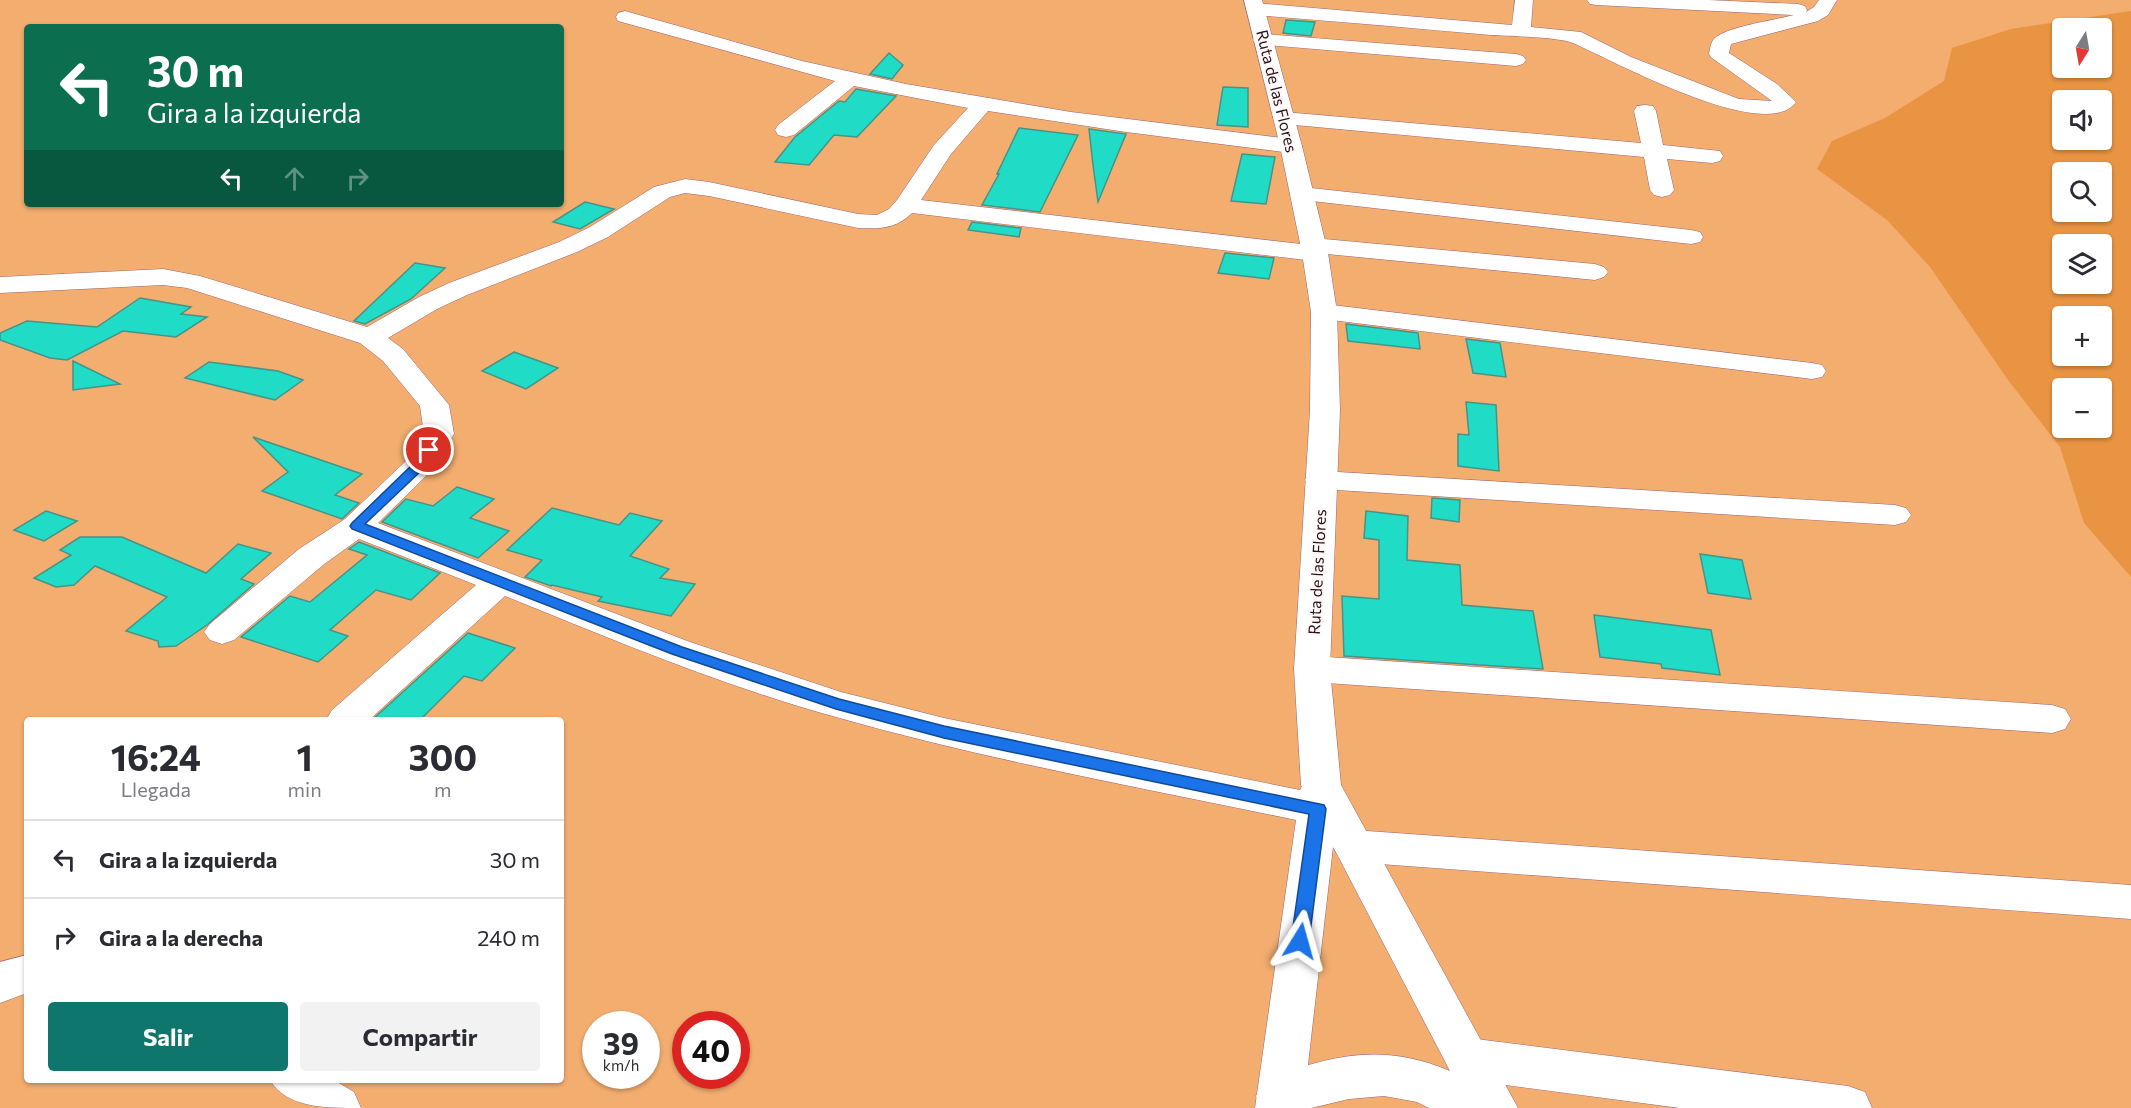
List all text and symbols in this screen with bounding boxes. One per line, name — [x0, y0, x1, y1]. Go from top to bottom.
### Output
north arrow — [2052, 18, 2112, 78]
map controls — [2052, 18, 2112, 438]
street label: Ruta de las Flores — [1253, 28, 1302, 154]
text: 30 m — [147, 44, 244, 96]
icon: left — [48, 48, 126, 126]
button: sound — [2052, 90, 2112, 150]
text: Gira a la izquierda — [147, 96, 361, 129]
icon: left — [215, 162, 248, 195]
icon: ahead — [278, 162, 311, 195]
icon: right — [341, 162, 374, 195]
button: search — [2052, 162, 2112, 222]
button: layers — [2052, 234, 2112, 294]
button: + — [2052, 306, 2112, 366]
button: − — [2052, 378, 2112, 438]
pin — [403, 424, 454, 475]
icon: arrive — [412, 433, 445, 466]
street label: Ruta de las Flores — [1304, 509, 1329, 635]
text: 16:24 — [111, 734, 201, 778]
text: 1 — [296, 734, 313, 778]
text: 300 — [408, 734, 477, 778]
text: Llegada — [121, 777, 191, 801]
text: min — [288, 777, 322, 801]
text: m — [434, 777, 452, 801]
icon: left — [48, 843, 81, 876]
text: Gira a la izquierda — [99, 846, 277, 873]
text: 30 m — [490, 846, 540, 873]
position arrow — [1268, 909, 1332, 973]
icon: right — [48, 921, 81, 954]
text: Gira a la derecha — [99, 924, 263, 951]
text: 240 m — [477, 924, 540, 951]
button: Salir — [48, 1002, 288, 1071]
button: Compartir — [300, 1002, 540, 1071]
speed limit sign: 40 — [672, 1011, 750, 1089]
text: 39 — [603, 1024, 639, 1061]
text: km/h — [603, 1056, 639, 1074]

